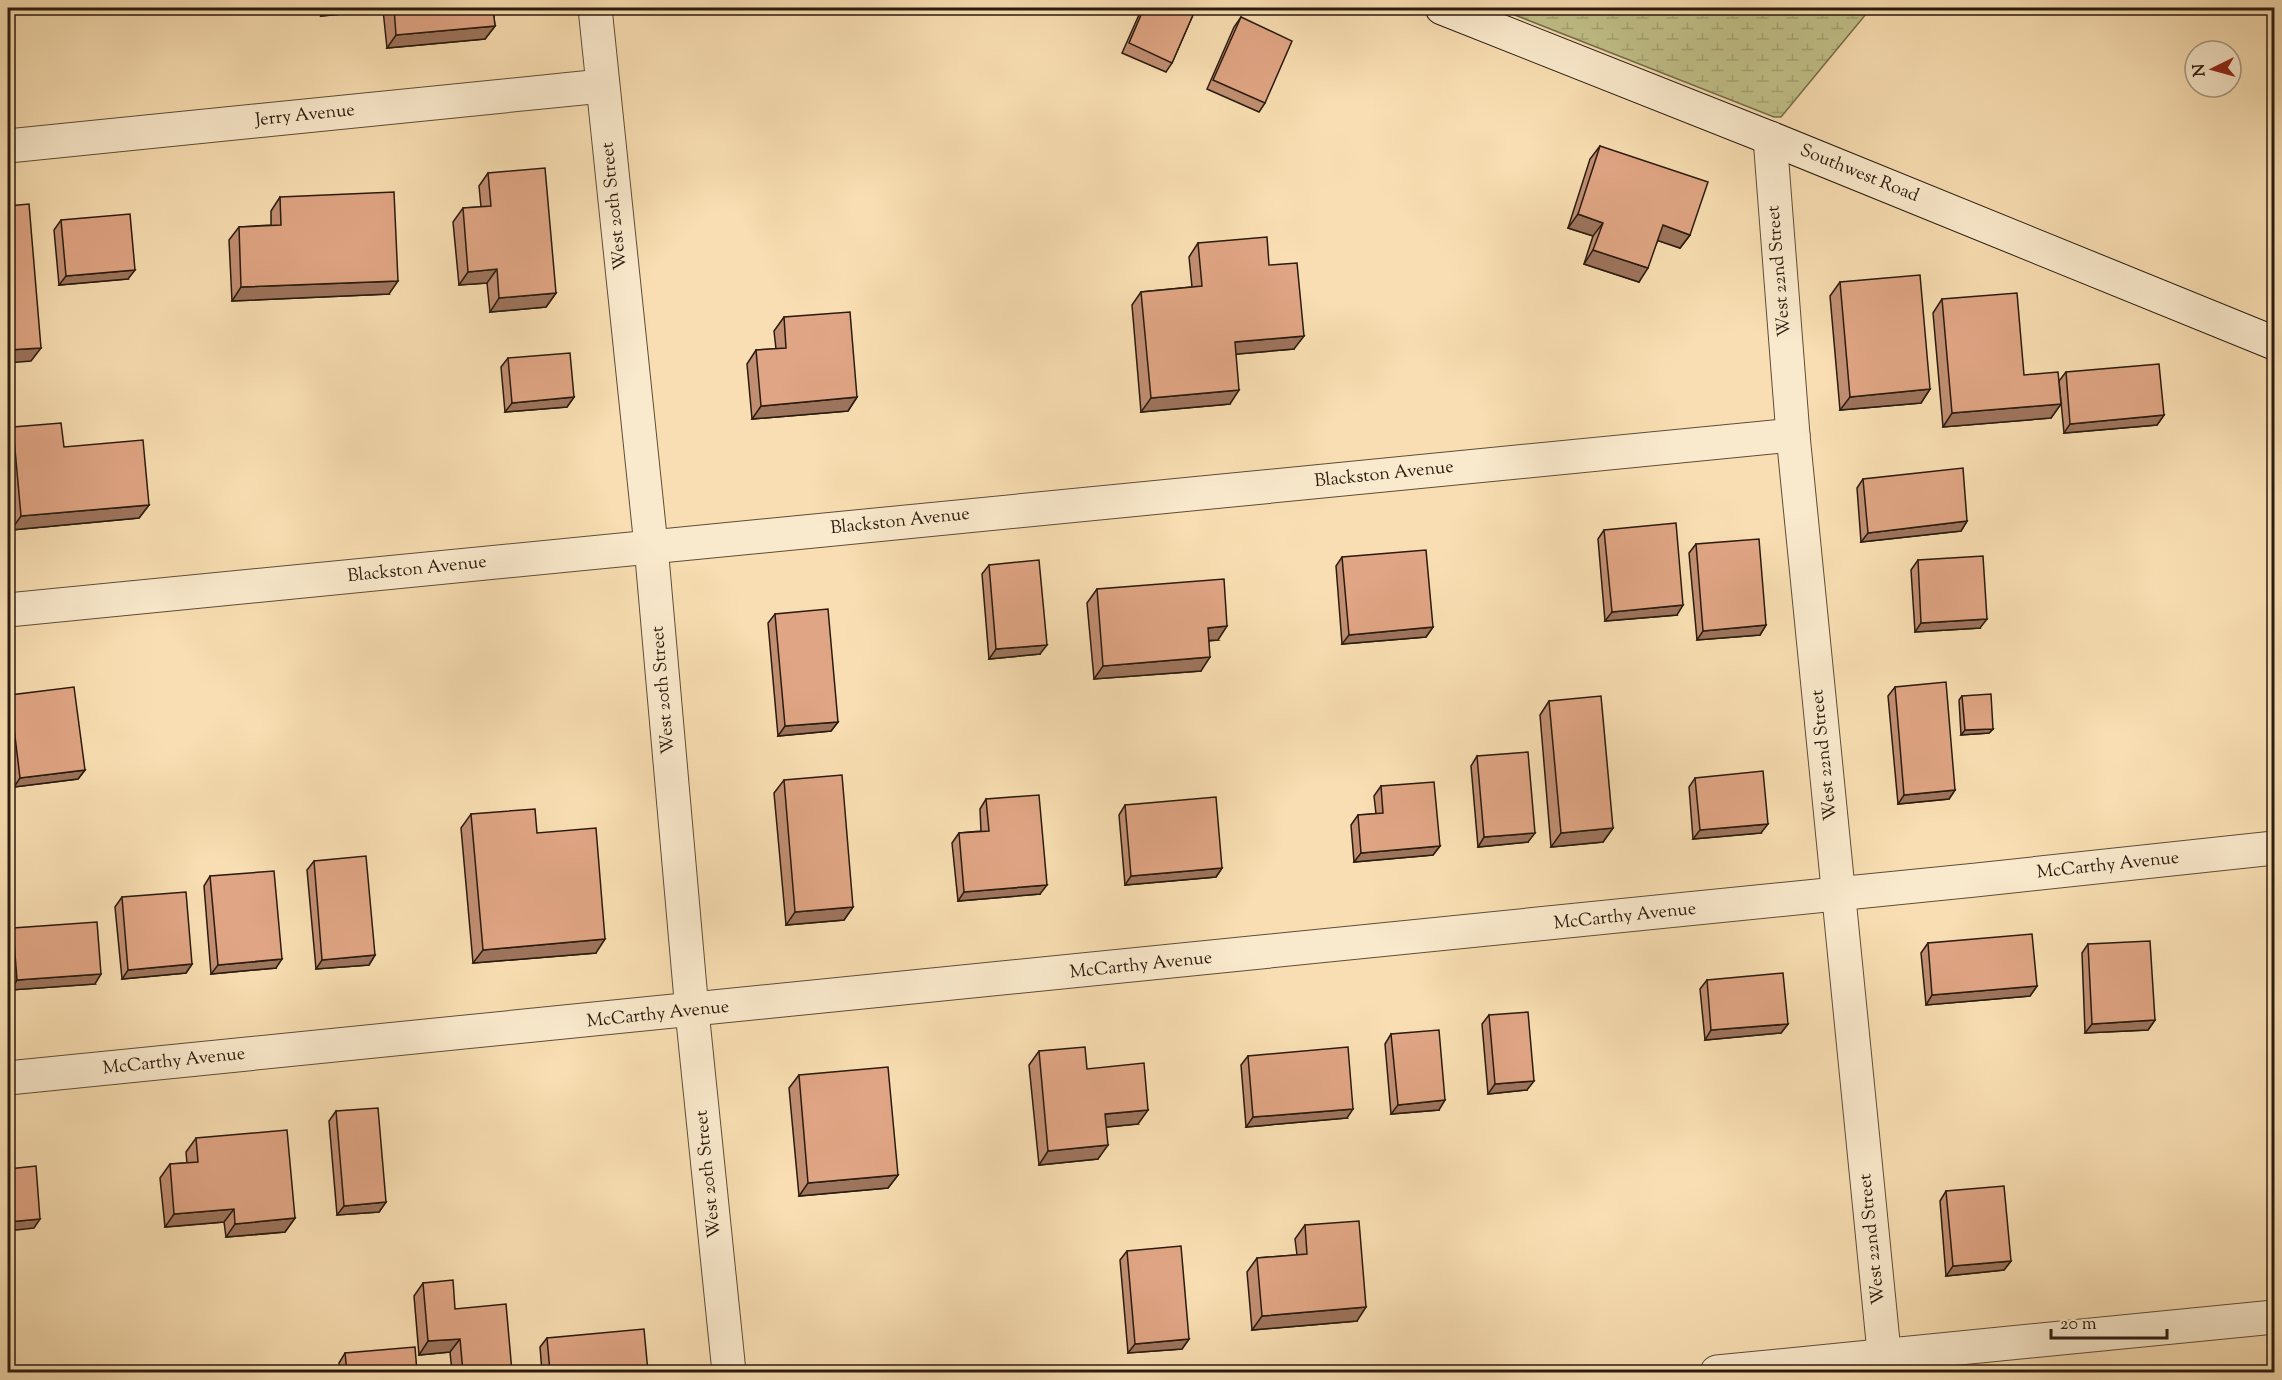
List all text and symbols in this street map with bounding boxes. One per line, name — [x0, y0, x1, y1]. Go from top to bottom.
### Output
north arrow — [2183, 39, 2243, 99]
text: N — [2189, 63, 2213, 77]
street label: Jerry Avenue — [253, 98, 356, 134]
street label: Southwest Road — [1796, 138, 1922, 210]
street label: West 20th Street — [595, 141, 635, 271]
street label: West 22nd Street — [1761, 204, 1799, 338]
street label: Blackston Avenue — [1313, 455, 1455, 495]
street label: Blackston Avenue — [829, 502, 971, 542]
street label: Blackston Avenue — [346, 550, 488, 590]
street label: West 20th Street — [645, 625, 683, 755]
street label: West 22nd Street — [1805, 688, 1845, 822]
street label: McCarthy Avenue — [2036, 846, 2180, 886]
street label: McCarthy Avenue — [1553, 897, 1697, 937]
street label: McCarthy Avenue — [1069, 946, 1213, 986]
street label: McCarthy Avenue — [586, 995, 730, 1035]
street label: McCarthy Avenue — [102, 1042, 246, 1082]
street label: West 20th Street — [689, 1109, 729, 1239]
street label: West 22nd Street — [1853, 1172, 1893, 1306]
scale bar — [2051, 1302, 2166, 1340]
text: 20 m — [2060, 1312, 2097, 1338]

